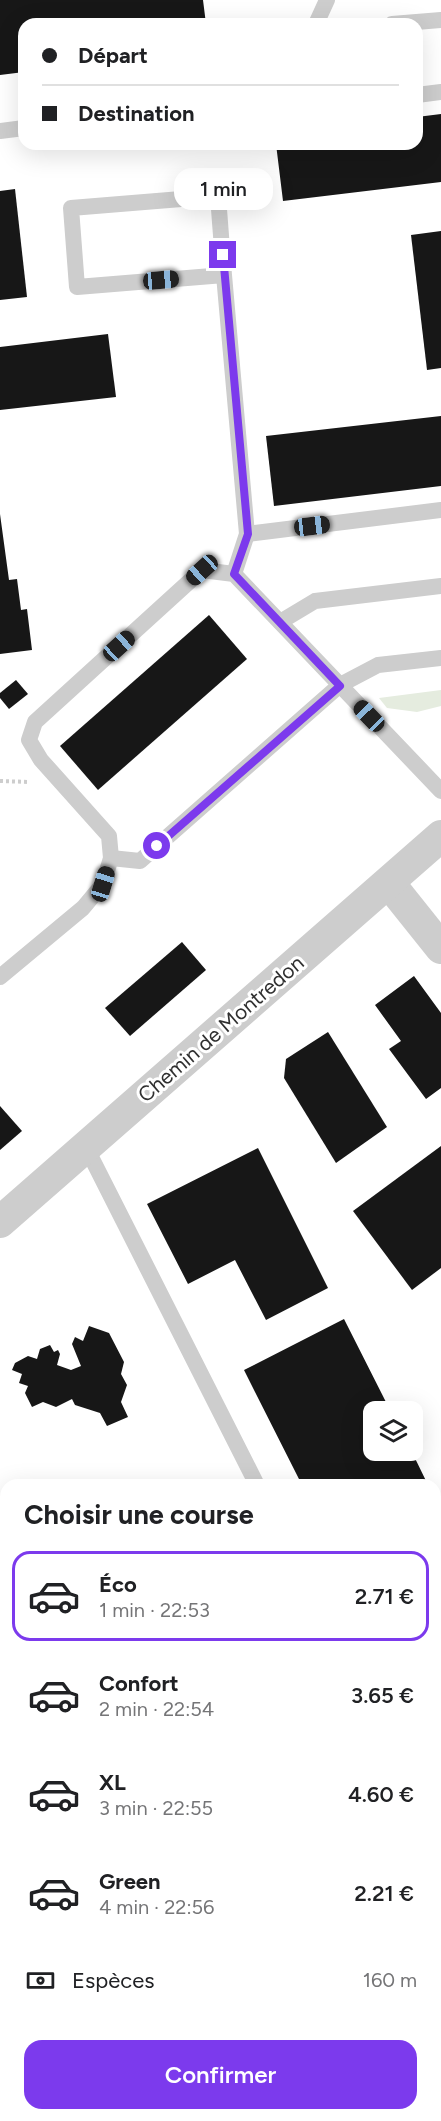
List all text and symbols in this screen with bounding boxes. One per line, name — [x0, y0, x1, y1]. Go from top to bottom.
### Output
text: Départ — [78, 42, 148, 69]
text: Destination — [78, 100, 195, 127]
callout: 1 min — [174, 168, 272, 210]
text: 1 min — [200, 177, 247, 201]
route end — [209, 241, 236, 268]
car — [142, 269, 180, 291]
car — [293, 515, 331, 537]
car — [183, 551, 221, 589]
car — [100, 627, 138, 665]
car — [350, 697, 388, 735]
route start — [143, 832, 170, 859]
car — [89, 864, 117, 904]
street label: Chemin de Montredon — [133, 950, 309, 1107]
map controls — [363, 1401, 423, 1461]
button: layers — [363, 1401, 423, 1461]
text: Choisir une course — [24, 1498, 254, 1531]
icon: car — [27, 1569, 81, 1623]
text: Éco — [99, 1571, 137, 1598]
text: 2.71 € — [355, 1583, 414, 1610]
text: 1 min · 22:53 — [99, 1598, 210, 1622]
icon: car — [27, 1668, 81, 1722]
text: Confort — [99, 1670, 179, 1697]
text: 3.65 € — [351, 1682, 414, 1709]
text: 2 min · 22:54 — [99, 1697, 214, 1721]
icon: car — [27, 1767, 81, 1821]
text: XL — [99, 1769, 126, 1796]
text: 4.60 € — [348, 1781, 414, 1808]
text: 3 min · 22:55 — [99, 1796, 213, 1820]
icon: car — [27, 1866, 81, 1920]
text: Green — [99, 1868, 161, 1895]
text: 2.21 € — [354, 1880, 414, 1907]
text: 4 min · 22:56 — [99, 1895, 214, 1919]
icon: cash — [24, 1964, 57, 1997]
text: Espèces — [72, 1967, 154, 1994]
text: 160 m — [363, 1968, 417, 1992]
button: Confirmer — [24, 2040, 417, 2109]

